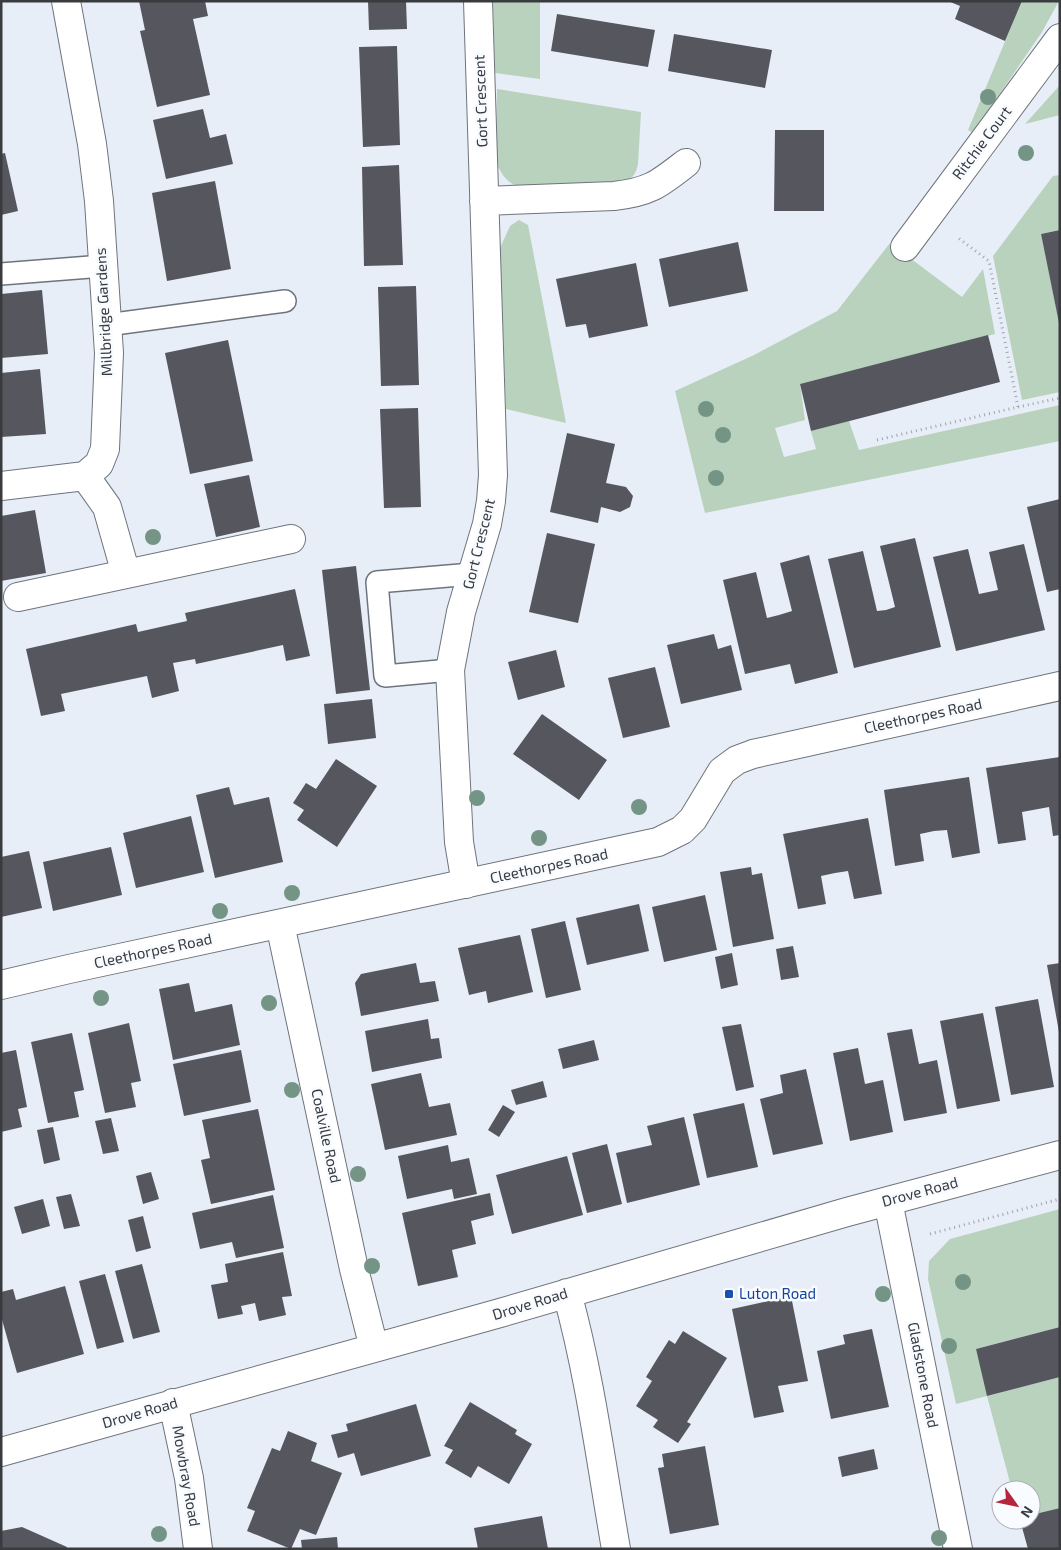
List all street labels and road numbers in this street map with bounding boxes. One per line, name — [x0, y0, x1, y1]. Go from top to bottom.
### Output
street label: Gort Crescent — [469, 54, 491, 148]
street label: Ritchie Court — [948, 102, 1015, 183]
street label: Millbridge Gardens — [91, 247, 115, 377]
street label: Gort Crescent — [458, 496, 498, 591]
street label: Cleethorpes Road — [862, 694, 984, 736]
street label: Cleethorpes Road — [488, 844, 610, 886]
street label: Cleethorpes Road — [92, 929, 214, 971]
street label: Coalville Road — [308, 1087, 346, 1185]
street label: Drove Road — [880, 1172, 960, 1210]
street label: Drove Road — [490, 1283, 570, 1323]
street label: Gladstone Road — [905, 1320, 943, 1429]
street label: Drove Road — [100, 1393, 180, 1431]
street label: Mowbray Road — [169, 1424, 205, 1528]

